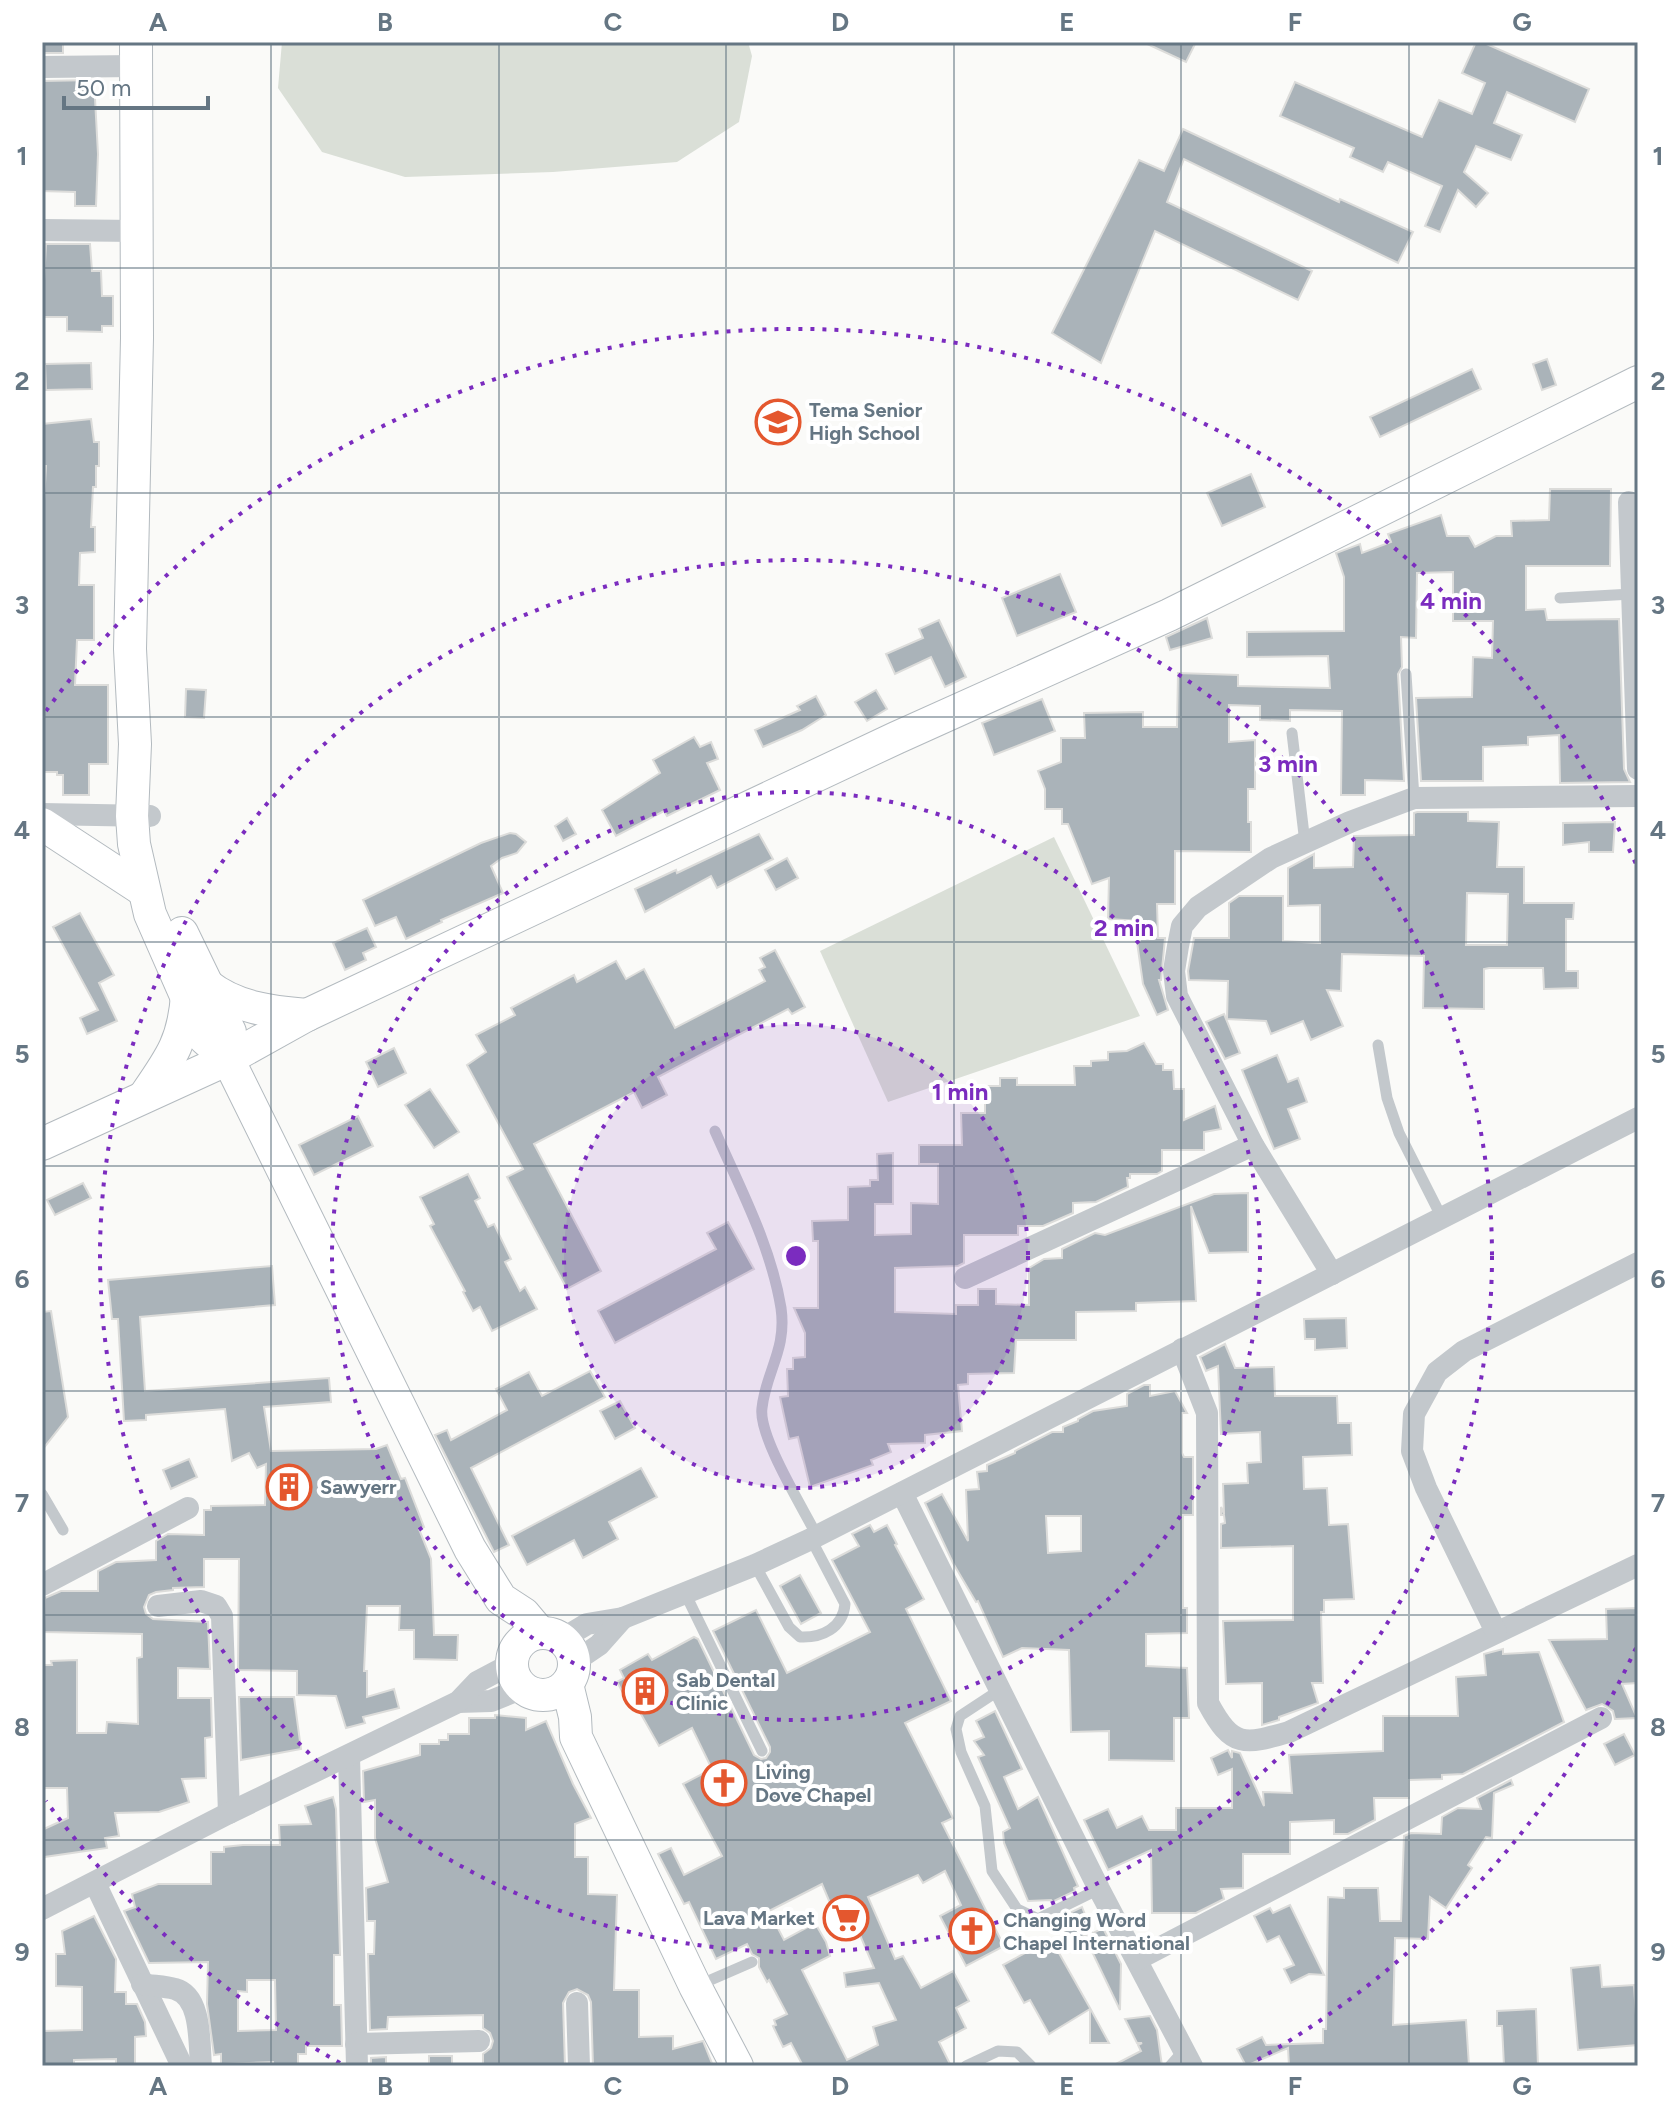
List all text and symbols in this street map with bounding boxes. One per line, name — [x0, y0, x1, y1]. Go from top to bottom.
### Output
text: A — [149, 6, 168, 38]
text: B — [377, 6, 393, 38]
text: C — [604, 6, 623, 38]
text: D — [831, 6, 849, 38]
text: E — [1059, 6, 1075, 38]
text: F — [1288, 6, 1302, 38]
text: G — [1512, 6, 1532, 38]
scale bar — [64, 60, 208, 110]
text: 50 m — [76, 73, 132, 102]
text: 1 — [17, 140, 27, 172]
text: 1 — [1653, 140, 1663, 172]
text: 2 — [14, 365, 30, 397]
text: 2 — [1650, 365, 1666, 397]
school or university icon: Tema Senior High School — [754, 398, 802, 446]
place label: Tema Senior High School — [809, 398, 923, 445]
text: 4 min — [1420, 586, 1482, 615]
text: 3 — [15, 589, 29, 621]
text: 3 — [1651, 589, 1665, 621]
text: 3 min — [1258, 749, 1318, 778]
text: 4 — [14, 814, 30, 846]
text: 4 — [1650, 814, 1666, 846]
text: 2 min — [1094, 913, 1154, 942]
text: 5 — [14, 1038, 30, 1070]
text: 5 — [1650, 1038, 1666, 1070]
text: 1 min — [932, 1077, 988, 1106]
centre of rings — [782, 1242, 810, 1270]
text: 6 — [14, 1263, 30, 1295]
text: 6 — [1650, 1263, 1666, 1295]
building icon: Sawyerr — [265, 1463, 313, 1511]
place label: Sawyerr — [320, 1475, 397, 1499]
text: 7 — [15, 1487, 29, 1519]
text: 7 — [1651, 1487, 1665, 1519]
building icon: Sab Dental Clinic — [621, 1667, 669, 1715]
place label: Sab Dental Clinic — [676, 1668, 775, 1715]
text: 8 — [14, 1711, 30, 1743]
text: 8 — [1650, 1711, 1666, 1743]
church icon: Living Dove Chapel — [700, 1759, 748, 1807]
place label: Living Dove Chapel — [755, 1760, 871, 1807]
supermarket icon: Lava Market — [822, 1894, 870, 1942]
place label: Lava Market — [703, 1906, 815, 1930]
church icon: Changing Word Chapel International — [948, 1907, 996, 1955]
place label: Changing Word Chapel International — [1003, 1908, 1190, 1955]
text: 9 — [14, 1936, 30, 1968]
text: 9 — [1650, 1936, 1666, 1968]
text: A — [149, 2070, 168, 2102]
text: B — [377, 2070, 393, 2102]
text: C — [604, 2070, 623, 2102]
text: D — [831, 2070, 849, 2102]
text: E — [1059, 2070, 1075, 2102]
text: F — [1288, 2070, 1302, 2102]
text: G — [1512, 2070, 1532, 2102]

